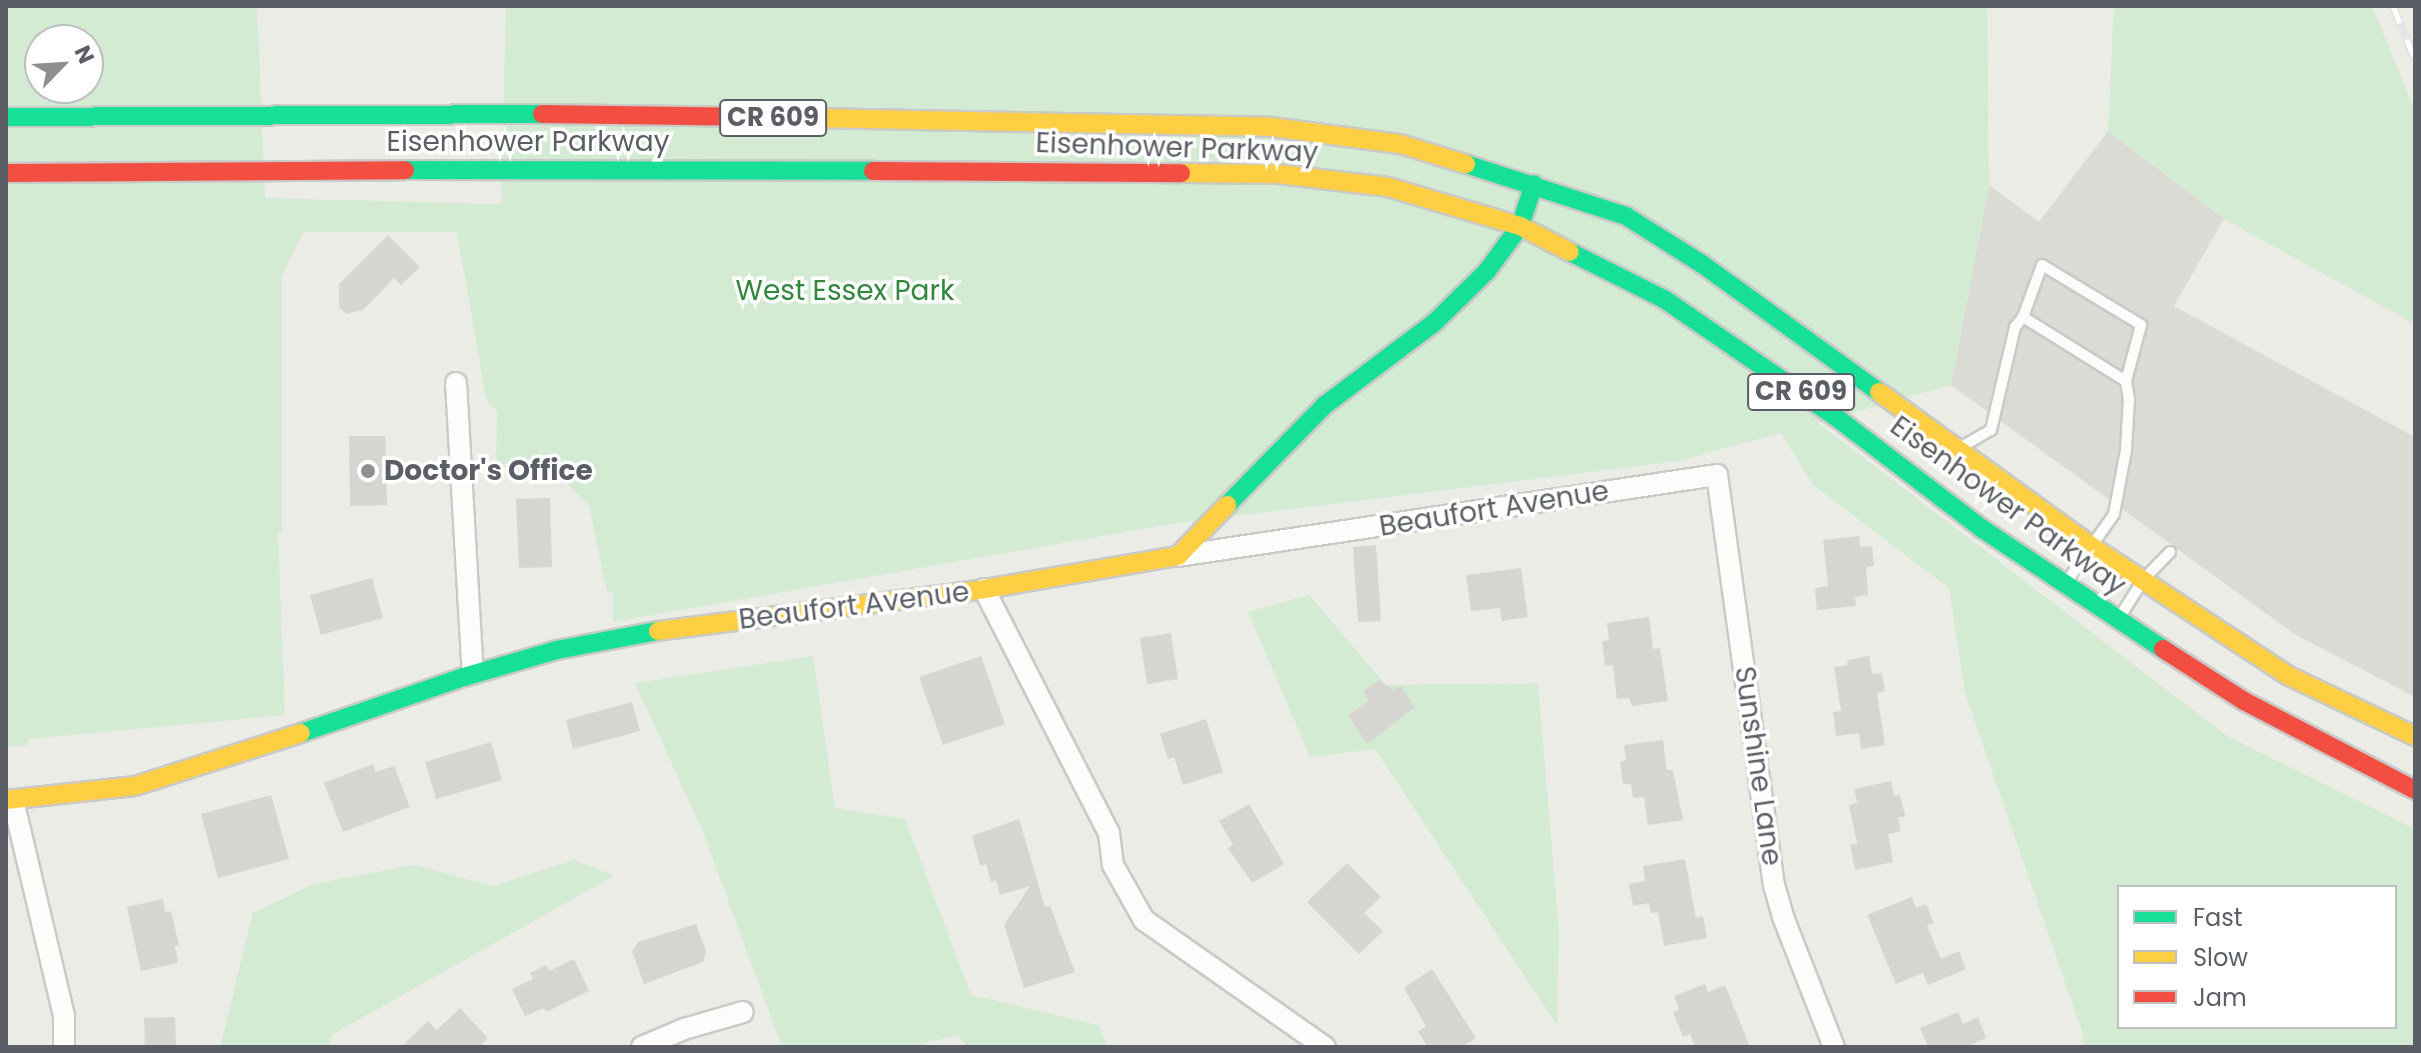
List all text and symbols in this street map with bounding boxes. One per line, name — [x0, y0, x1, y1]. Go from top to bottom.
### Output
north arrow — [24, 24, 104, 104]
text: N — [67, 40, 102, 69]
road number: CR 609 — [719, 96, 827, 140]
street label: Eisenhower Parkway — [387, 125, 669, 159]
street label: Eisenhower Parkway — [1035, 126, 1319, 170]
park label: West Essex Park — [736, 274, 954, 308]
road number: CR 609 — [1747, 370, 1855, 414]
street label: Eisenhower Parkway — [1884, 409, 2132, 603]
place label: Doctor's Office — [384, 454, 593, 488]
marker: Doctor's Office — [359, 462, 377, 480]
street label: Beaufort Avenue — [1377, 474, 1611, 544]
street label: Beaufort Avenue — [737, 575, 971, 637]
street label: Sunshine Lane — [1727, 664, 1789, 868]
legend — [2117, 885, 2397, 1029]
text: Fast — [2193, 901, 2243, 934]
text: Slow — [2193, 941, 2248, 974]
text: Jam — [2193, 981, 2247, 1014]

